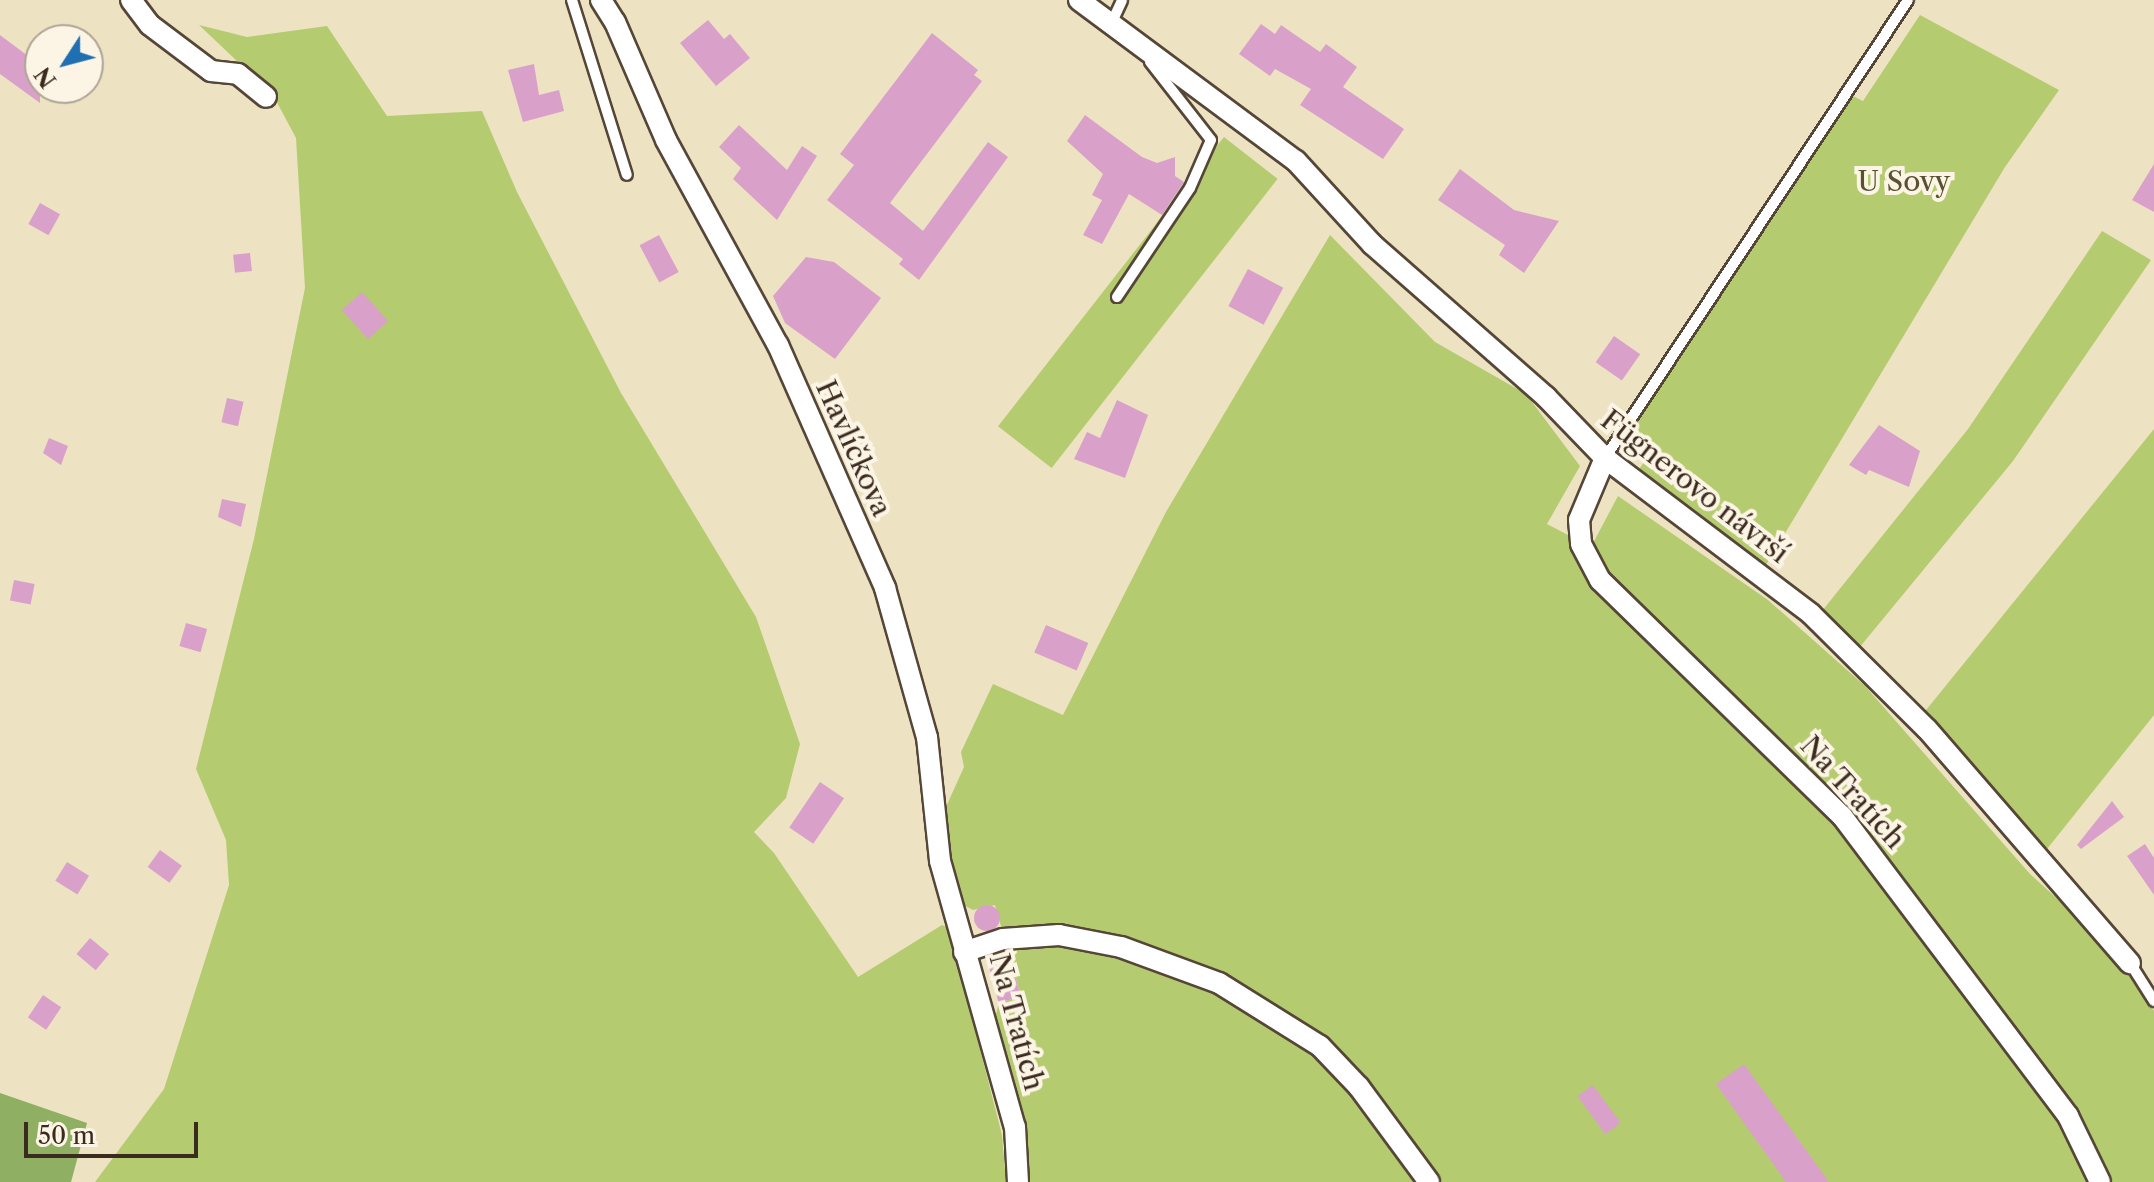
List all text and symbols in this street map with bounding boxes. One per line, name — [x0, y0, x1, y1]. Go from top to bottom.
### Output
north arrow — [24, 24, 104, 104]
text: N — [29, 62, 62, 93]
park label: U Sovy — [1858, 164, 1950, 198]
street label: Havlíčkova — [809, 375, 899, 521]
street label: Fügnerovo návrší — [1594, 402, 1796, 570]
street label: Na Tratích — [1793, 728, 1913, 856]
street label: Na Tratích — [983, 950, 1051, 1094]
scale bar — [28, 1106, 202, 1156]
text: 50 m — [38, 1121, 95, 1150]

